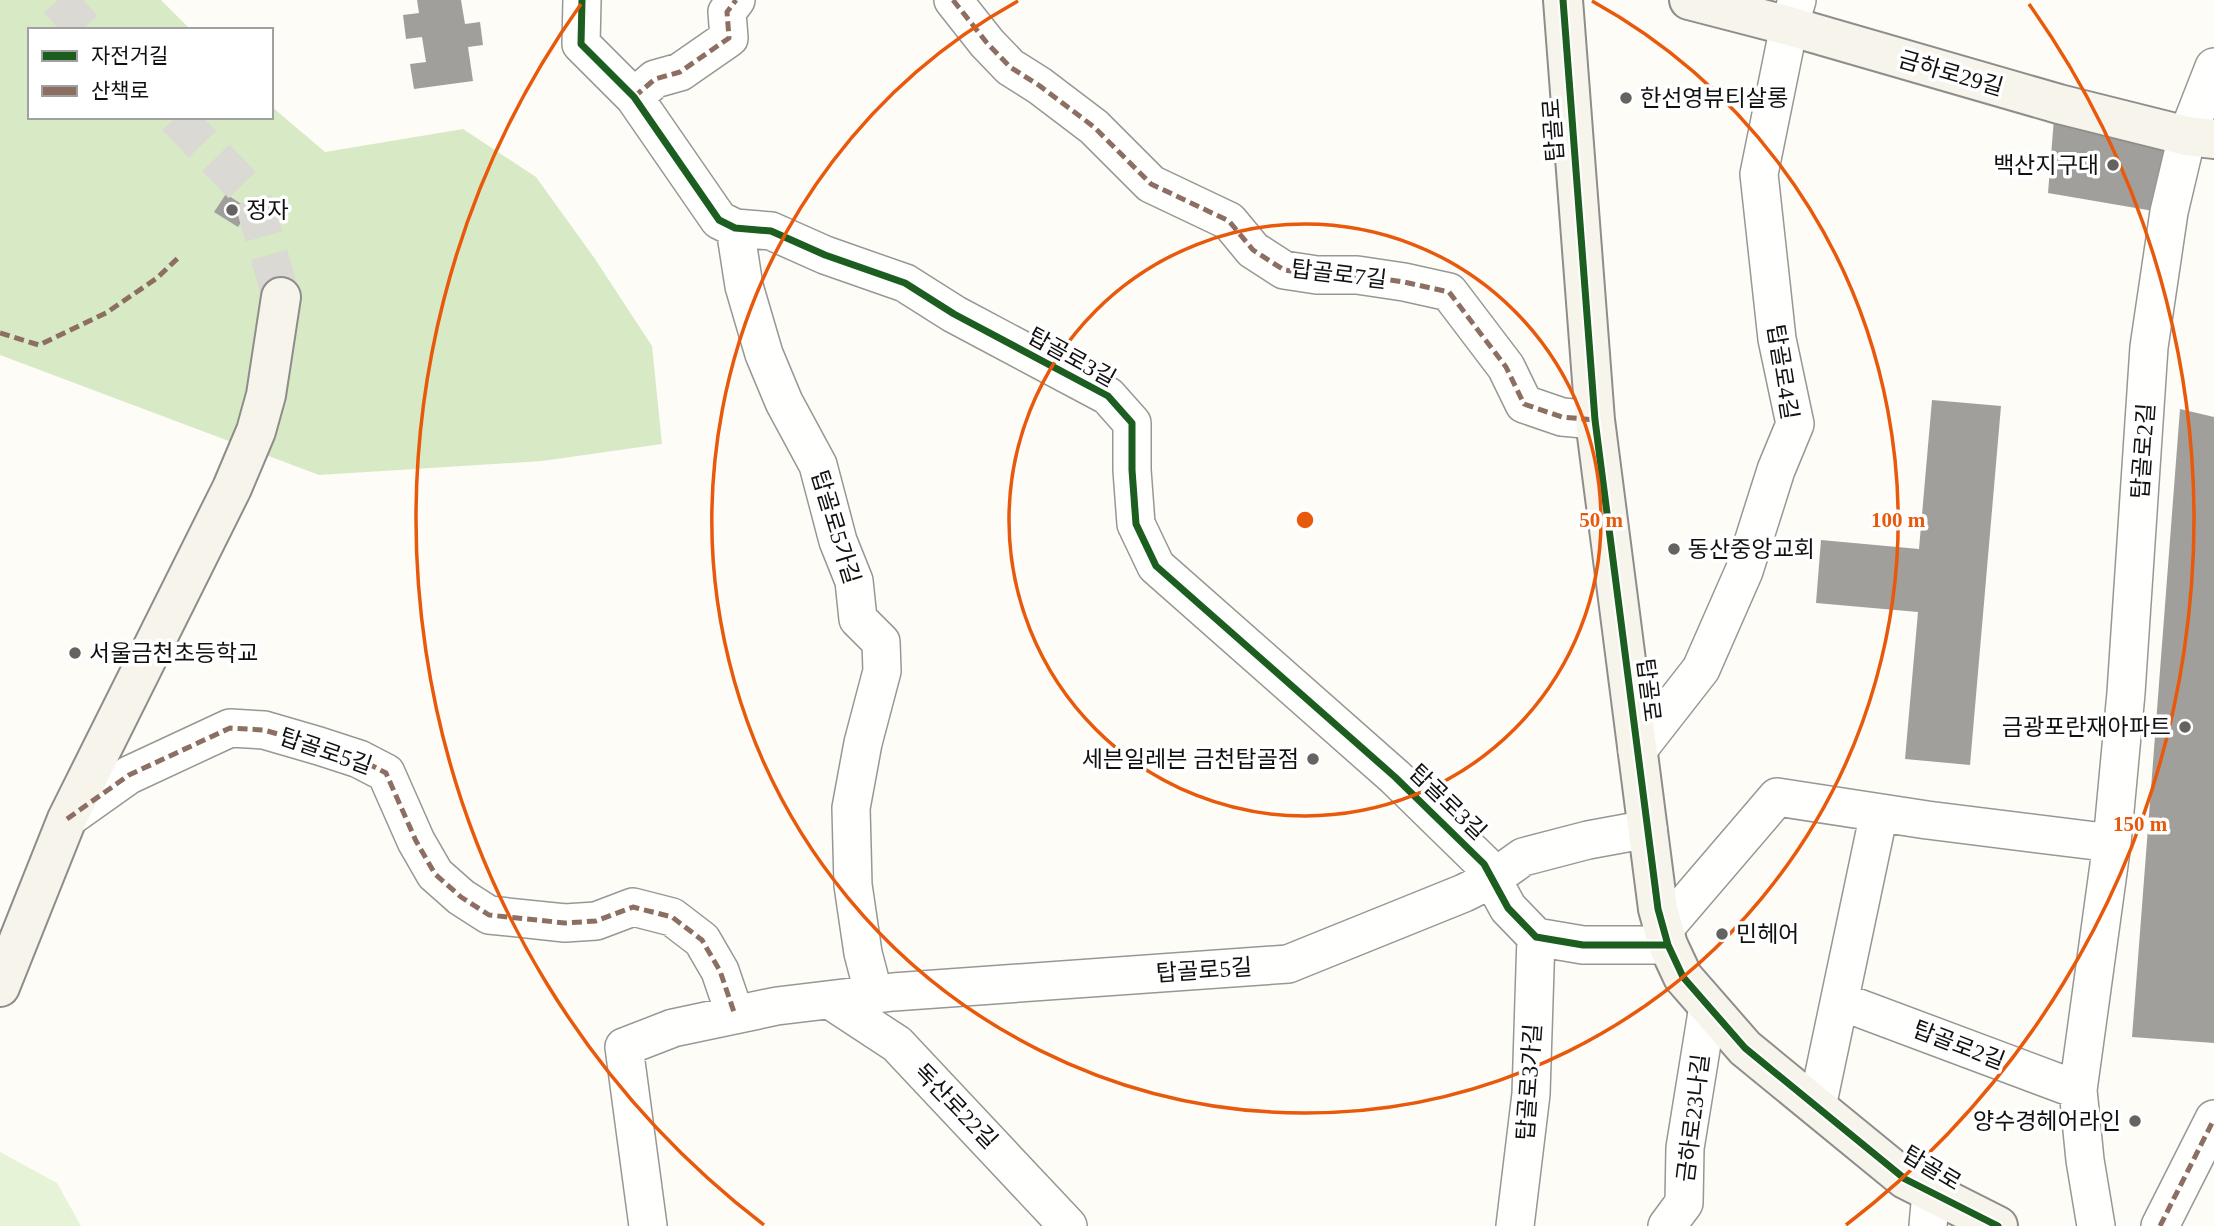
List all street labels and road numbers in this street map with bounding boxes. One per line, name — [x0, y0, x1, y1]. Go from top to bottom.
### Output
street label: 금하로29길 — [1896, 47, 2006, 100]
street label: 탑골로 — [1539, 97, 1568, 163]
street label: 탑골로7길 — [1290, 256, 1388, 293]
street label: 탑골로3길 — [1024, 323, 1120, 392]
street label: 탑골로4길 — [1763, 323, 1802, 422]
street label: 탑골로2길 — [2128, 402, 2159, 500]
street label: 탑골로5가길 — [806, 467, 865, 587]
street label: 탑골로 — [1632, 657, 1665, 723]
street label: 탑골로5길 — [276, 724, 375, 779]
street label: 탑골로3길 — [1404, 760, 1491, 845]
street label: 탑골로5길 — [1155, 955, 1253, 986]
street label: 탑골로2길 — [1909, 1017, 2008, 1074]
street label: 탑골로3가길 — [1513, 1023, 1546, 1141]
street label: 금하로23나길 — [1673, 1053, 1714, 1184]
street label: 독산로22길 — [909, 1059, 1002, 1154]
street label: 탑골로 — [1898, 1141, 1965, 1195]

